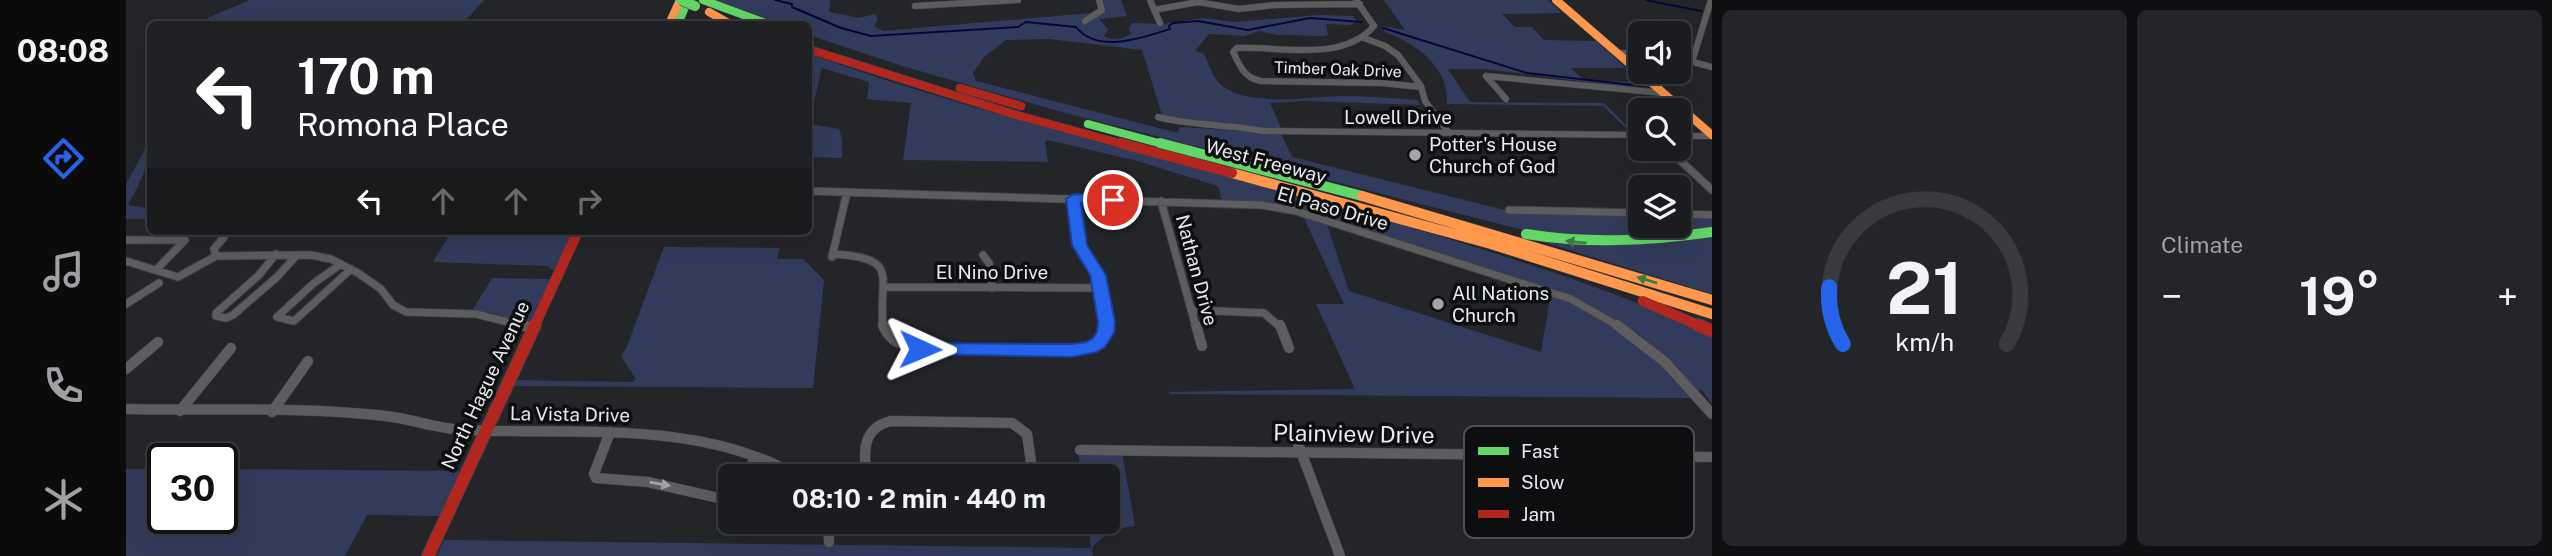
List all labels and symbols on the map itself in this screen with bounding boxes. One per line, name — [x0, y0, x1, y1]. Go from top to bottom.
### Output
street label: Timber Oak Drive — [1274, 58, 1402, 81]
street label: Lowell Drive — [1344, 106, 1452, 128]
place label: Potter's House Church of God — [1429, 133, 1557, 177]
street label: West Freeway — [1203, 134, 1329, 188]
marker: Potter's House Church of God — [1407, 147, 1423, 163]
pin — [1083, 170, 1143, 230]
street label: El Paso Drive — [1275, 182, 1391, 234]
street label: Nathan Drive — [1172, 212, 1222, 328]
one-way arrow — [1565, 236, 1587, 247]
street label: El Nino Drive — [936, 261, 1048, 283]
one-way arrow — [1636, 274, 1657, 284]
place label: All Nations Church — [1452, 282, 1549, 326]
marker: All Nations Church — [1430, 296, 1446, 312]
street label: North Hague Avenue — [436, 297, 534, 473]
position arrow — [883, 312, 957, 386]
street label: La Vista Drive — [510, 402, 630, 426]
street label: Plainview Drive — [1273, 419, 1435, 448]
legend — [1464, 426, 1694, 538]
text: Fast — [1521, 440, 1559, 462]
speed limit sign: 30 — [147, 443, 238, 534]
text: Slow — [1521, 471, 1565, 493]
one-way arrow — [650, 479, 672, 490]
text: Jam — [1521, 503, 1555, 525]

